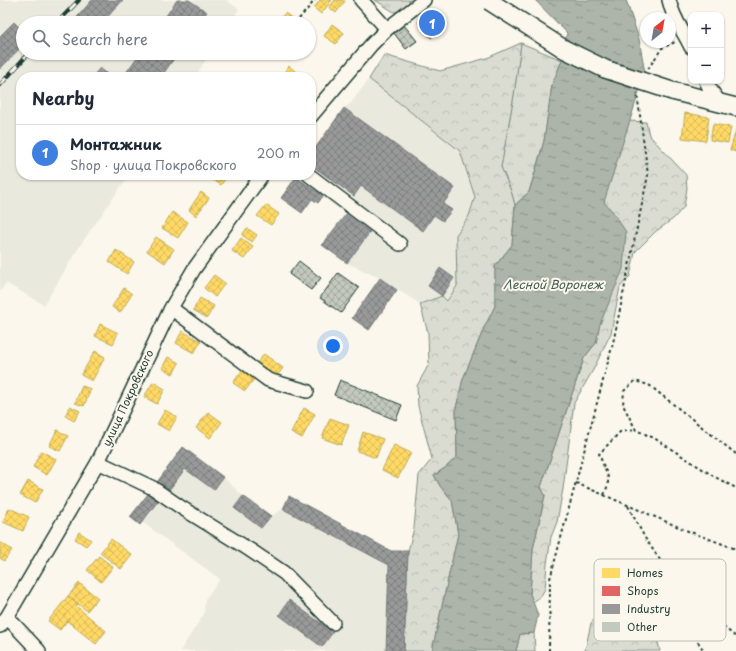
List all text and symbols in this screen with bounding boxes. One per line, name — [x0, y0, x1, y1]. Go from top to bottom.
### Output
pin: 1 — [419, 8, 445, 38]
north arrow — [640, 12, 676, 48]
map controls — [688, 12, 724, 84]
button: + — [688, 12, 724, 48]
search box — [16, 16, 316, 60]
icon: search — [30, 27, 52, 49]
text: Search here — [62, 27, 148, 50]
button: − — [688, 48, 724, 84]
text: Nearby — [32, 85, 94, 111]
text: Монтажник — [70, 132, 162, 155]
text: 1 — [42, 143, 48, 162]
text: 200 m — [257, 143, 300, 162]
text: Shop · улица Покровского — [70, 155, 237, 174]
water label: Лесной Воронеж — [503, 275, 605, 293]
your location — [323, 336, 343, 356]
street label: улица Покровского — [98, 347, 157, 449]
legend — [594, 559, 726, 641]
text: Homes — [627, 564, 663, 581]
text: Shops — [627, 582, 658, 599]
text: Industry — [627, 600, 671, 617]
text: Other — [627, 618, 658, 635]

